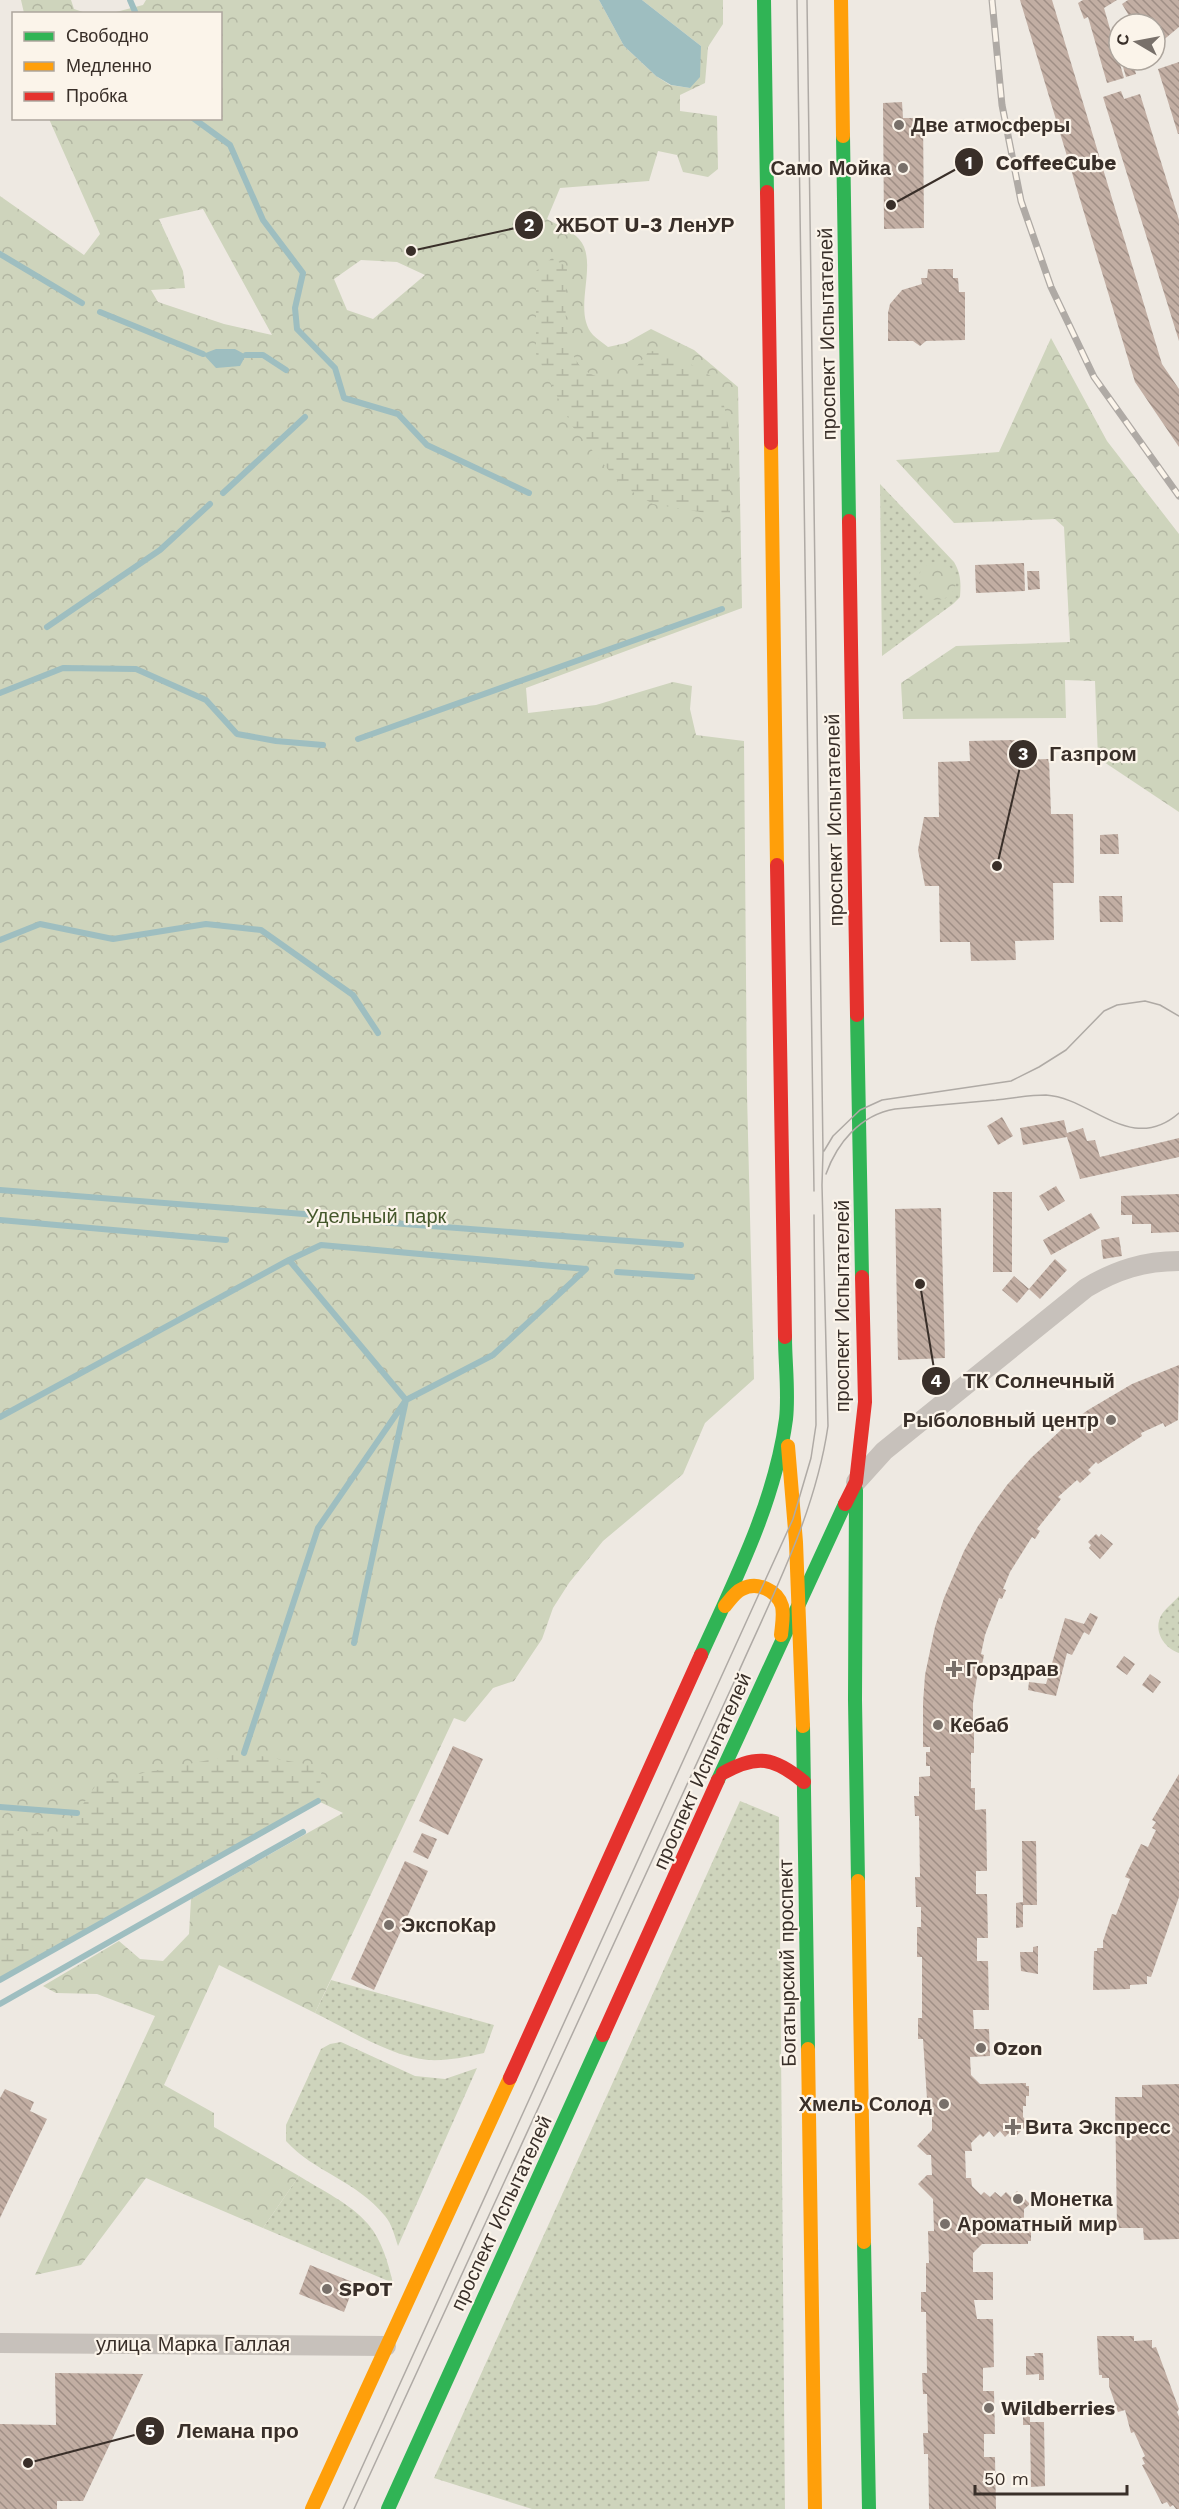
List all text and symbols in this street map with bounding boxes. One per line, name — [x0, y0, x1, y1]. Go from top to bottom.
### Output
legend — [12, 12, 222, 120]
north arrow — [1107, 12, 1167, 72]
text: Свободно — [66, 25, 149, 46]
text: С — [1112, 32, 1133, 47]
text: Медленно — [66, 55, 152, 76]
text: Пробка — [66, 85, 129, 106]
place label: Две атмосферы — [911, 113, 1070, 137]
marker: Две атмосферы — [892, 118, 906, 132]
callout: CoffeeCube — [954, 143, 1129, 182]
text: CoffeeCube — [996, 150, 1116, 175]
text: 1 — [965, 152, 973, 173]
place label: Само Мойка — [770, 156, 892, 180]
marker: Само Мойка — [896, 161, 910, 175]
callout: ЖБОТ U-3 ЛенУР — [514, 205, 747, 244]
text: ЖБОТ U-3 ЛенУР — [554, 212, 735, 237]
text: 2 — [524, 214, 534, 235]
street label: проспект Испытателей — [813, 228, 841, 440]
street label: проспект Испытателей — [820, 714, 848, 926]
callout: Газпром — [1008, 734, 1149, 773]
text: Газпром — [1049, 741, 1137, 766]
text: 3 — [1018, 743, 1028, 764]
street label: проспект Испытателей — [830, 1200, 854, 1412]
park label: Удельный парк — [306, 1204, 447, 1228]
callout: ТК Солнечный — [921, 1361, 1127, 1400]
text: ТК Солнечный — [963, 1368, 1115, 1393]
text: 4 — [930, 1370, 942, 1391]
place label: Рыболовный центр — [903, 1408, 1099, 1432]
marker: Рыболовный центр — [1104, 1413, 1118, 1427]
place label: Горздрав — [966, 1657, 1059, 1681]
marker: Горздрав — [947, 1662, 961, 1676]
street label: проспект Испытателей — [648, 1669, 756, 1873]
place label: Кебаб — [950, 1713, 1009, 1737]
marker: Кебаб — [931, 1718, 945, 1732]
street label: Богатырский проспект — [773, 1859, 801, 2067]
place label: ЭкспоКар — [401, 1913, 496, 1937]
marker: ЭкспоКар — [382, 1918, 396, 1932]
place label: Ozon — [993, 2036, 1042, 2060]
marker: Ozon — [974, 2041, 988, 2055]
place label: Хмель Солод — [799, 2092, 932, 2116]
marker: Хмель Солод — [937, 2097, 951, 2111]
street label: проспект Испытателей — [445, 2112, 557, 2314]
place label: Вита Экспресс — [1025, 2115, 1171, 2139]
marker: Вита Экспресс — [1006, 2120, 1020, 2134]
place label: Монетка — [1030, 2187, 1114, 2211]
marker: Монетка — [1011, 2192, 1025, 2206]
place label: Ароматный мир — [957, 2212, 1118, 2236]
marker: Ароматный мир — [938, 2217, 952, 2231]
place label: SPOT — [339, 2277, 393, 2301]
marker: SPOT — [320, 2282, 334, 2296]
street label: улица Марка Галлая — [96, 2332, 290, 2356]
place label: Wildberries — [1001, 2396, 1116, 2420]
marker: Wildberries — [982, 2401, 996, 2415]
callout: Лемана про — [135, 2412, 311, 2451]
text: Лемана про — [177, 2418, 299, 2443]
text: 5 — [145, 2420, 155, 2441]
scale bar — [975, 2458, 1126, 2496]
text: 50 m — [984, 2468, 1029, 2489]

